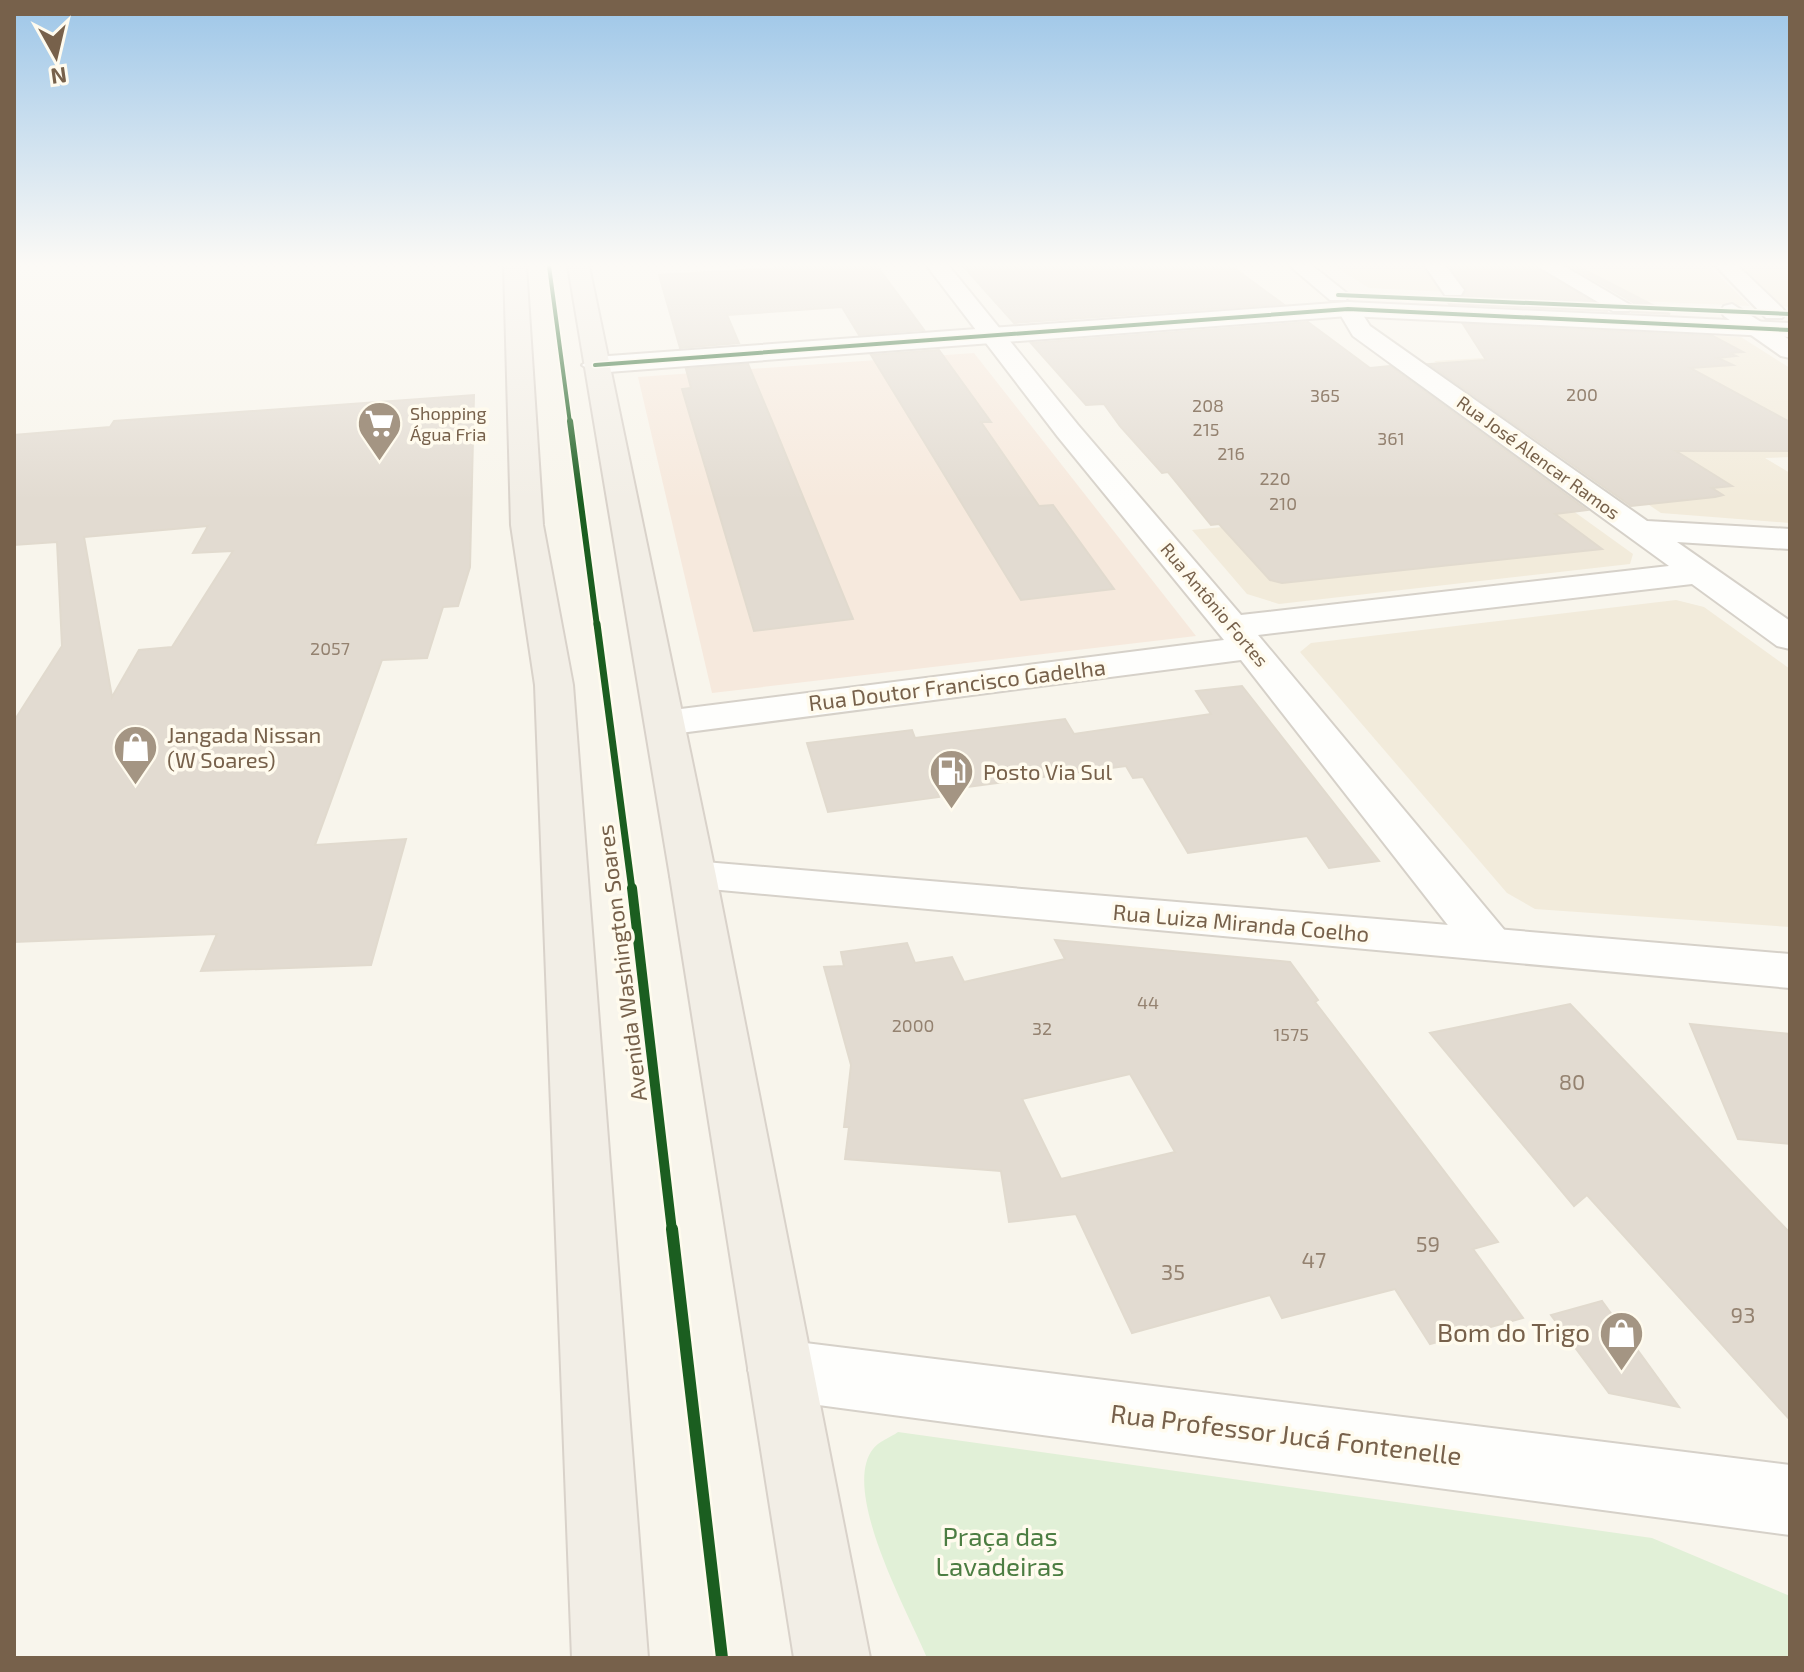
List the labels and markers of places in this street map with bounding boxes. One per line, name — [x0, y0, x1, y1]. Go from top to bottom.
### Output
supermarket icon: Shopping Água Fria — [355, 400, 403, 463]
place label: Shopping Água Fria — [410, 402, 487, 445]
place label: Jangada Nissan (W Soares) — [167, 721, 321, 772]
shop icon: Jangada Nissan (W Soares) — [112, 724, 160, 787]
fuel station icon: Posto Via Sul — [928, 748, 976, 811]
place label: Posto Via Sul — [983, 758, 1112, 784]
shop icon: Bom do Trigo — [1597, 1309, 1645, 1372]
place label: Bom do Trigo — [1437, 1316, 1590, 1347]

